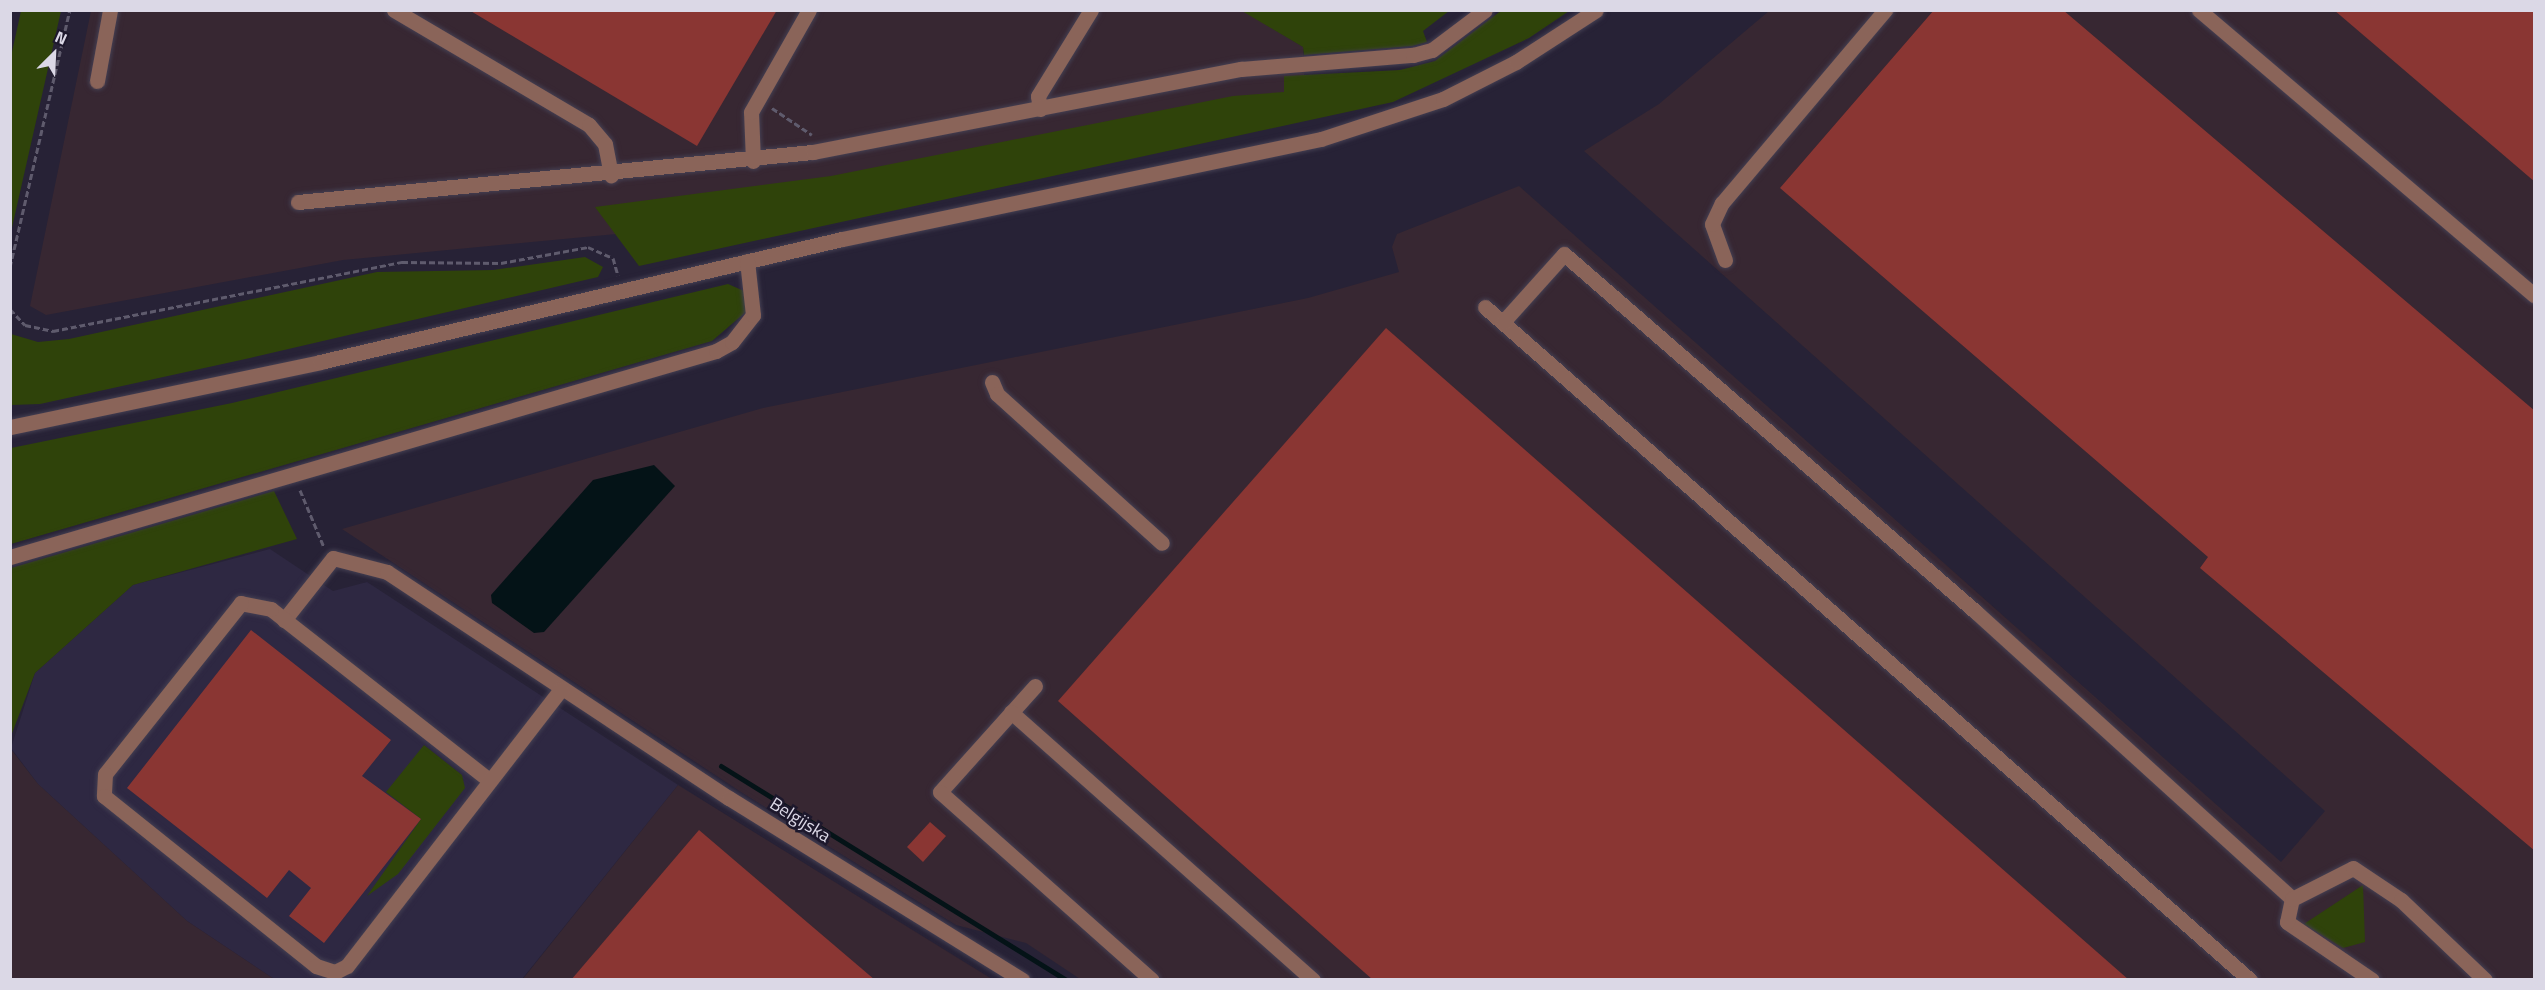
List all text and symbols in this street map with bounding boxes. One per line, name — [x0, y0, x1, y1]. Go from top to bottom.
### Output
north arrow — [24, 24, 84, 84]
text: N — [51, 24, 71, 51]
street label: Belgijska — [766, 793, 834, 847]

